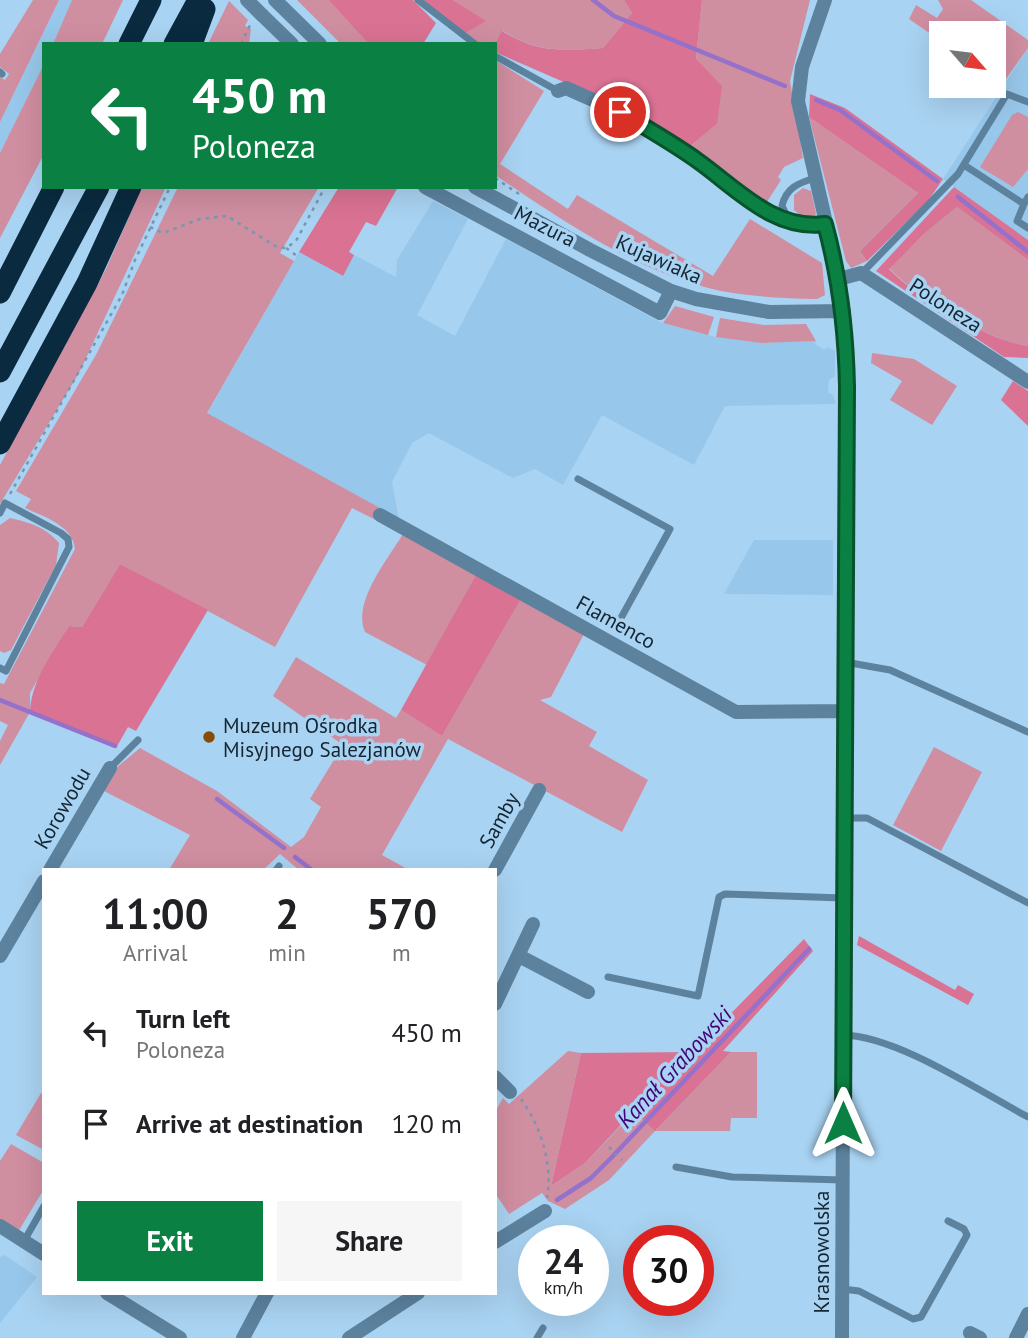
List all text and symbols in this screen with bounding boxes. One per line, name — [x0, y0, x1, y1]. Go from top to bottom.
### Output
north arrow — [929, 21, 1006, 98]
map controls — [929, 21, 1006, 98]
text: 450 m — [192, 63, 327, 127]
icon: left — [77, 70, 168, 161]
pin — [590, 82, 650, 142]
icon: arrive — [601, 93, 639, 131]
text: Poloneza — [192, 125, 316, 167]
street label: Mazura — [510, 199, 580, 253]
street label: Kujawiaka — [612, 228, 706, 290]
street label: Poloneza — [905, 272, 987, 338]
street label: Flamenco — [571, 589, 661, 655]
place label: Muzeum Ośrodka Misyjnego Salezjanów — [223, 712, 422, 763]
marker: Muzeum Ośrodka Misyjnego Salezjanów — [201, 729, 217, 745]
street label: Korowodu — [28, 762, 96, 854]
street label: Samby — [473, 787, 525, 853]
text: 11:00 — [102, 886, 208, 941]
text: 2 — [275, 886, 299, 941]
text: 570 — [366, 886, 437, 941]
text: Arrival — [123, 938, 187, 967]
text: min — [268, 938, 306, 967]
text: m — [392, 938, 411, 967]
water label: Kanał Grabowski — [610, 999, 739, 1134]
text: Turn left — [136, 1002, 230, 1035]
icon: left — [77, 1014, 115, 1052]
text: 450 m — [391, 1016, 462, 1049]
text: Poloneza — [136, 1035, 225, 1064]
position arrow — [806, 1086, 880, 1160]
icon: arrive — [77, 1105, 115, 1143]
text: Arrive at destination — [136, 1107, 363, 1140]
text: 120 m — [391, 1107, 462, 1140]
street label: Krasnowolska — [808, 1190, 835, 1314]
button: Exit — [77, 1201, 263, 1281]
button: Share — [277, 1201, 462, 1281]
speed limit sign: 30 — [623, 1225, 714, 1316]
text: 24 — [544, 1238, 583, 1284]
text: km/h — [544, 1276, 583, 1299]

